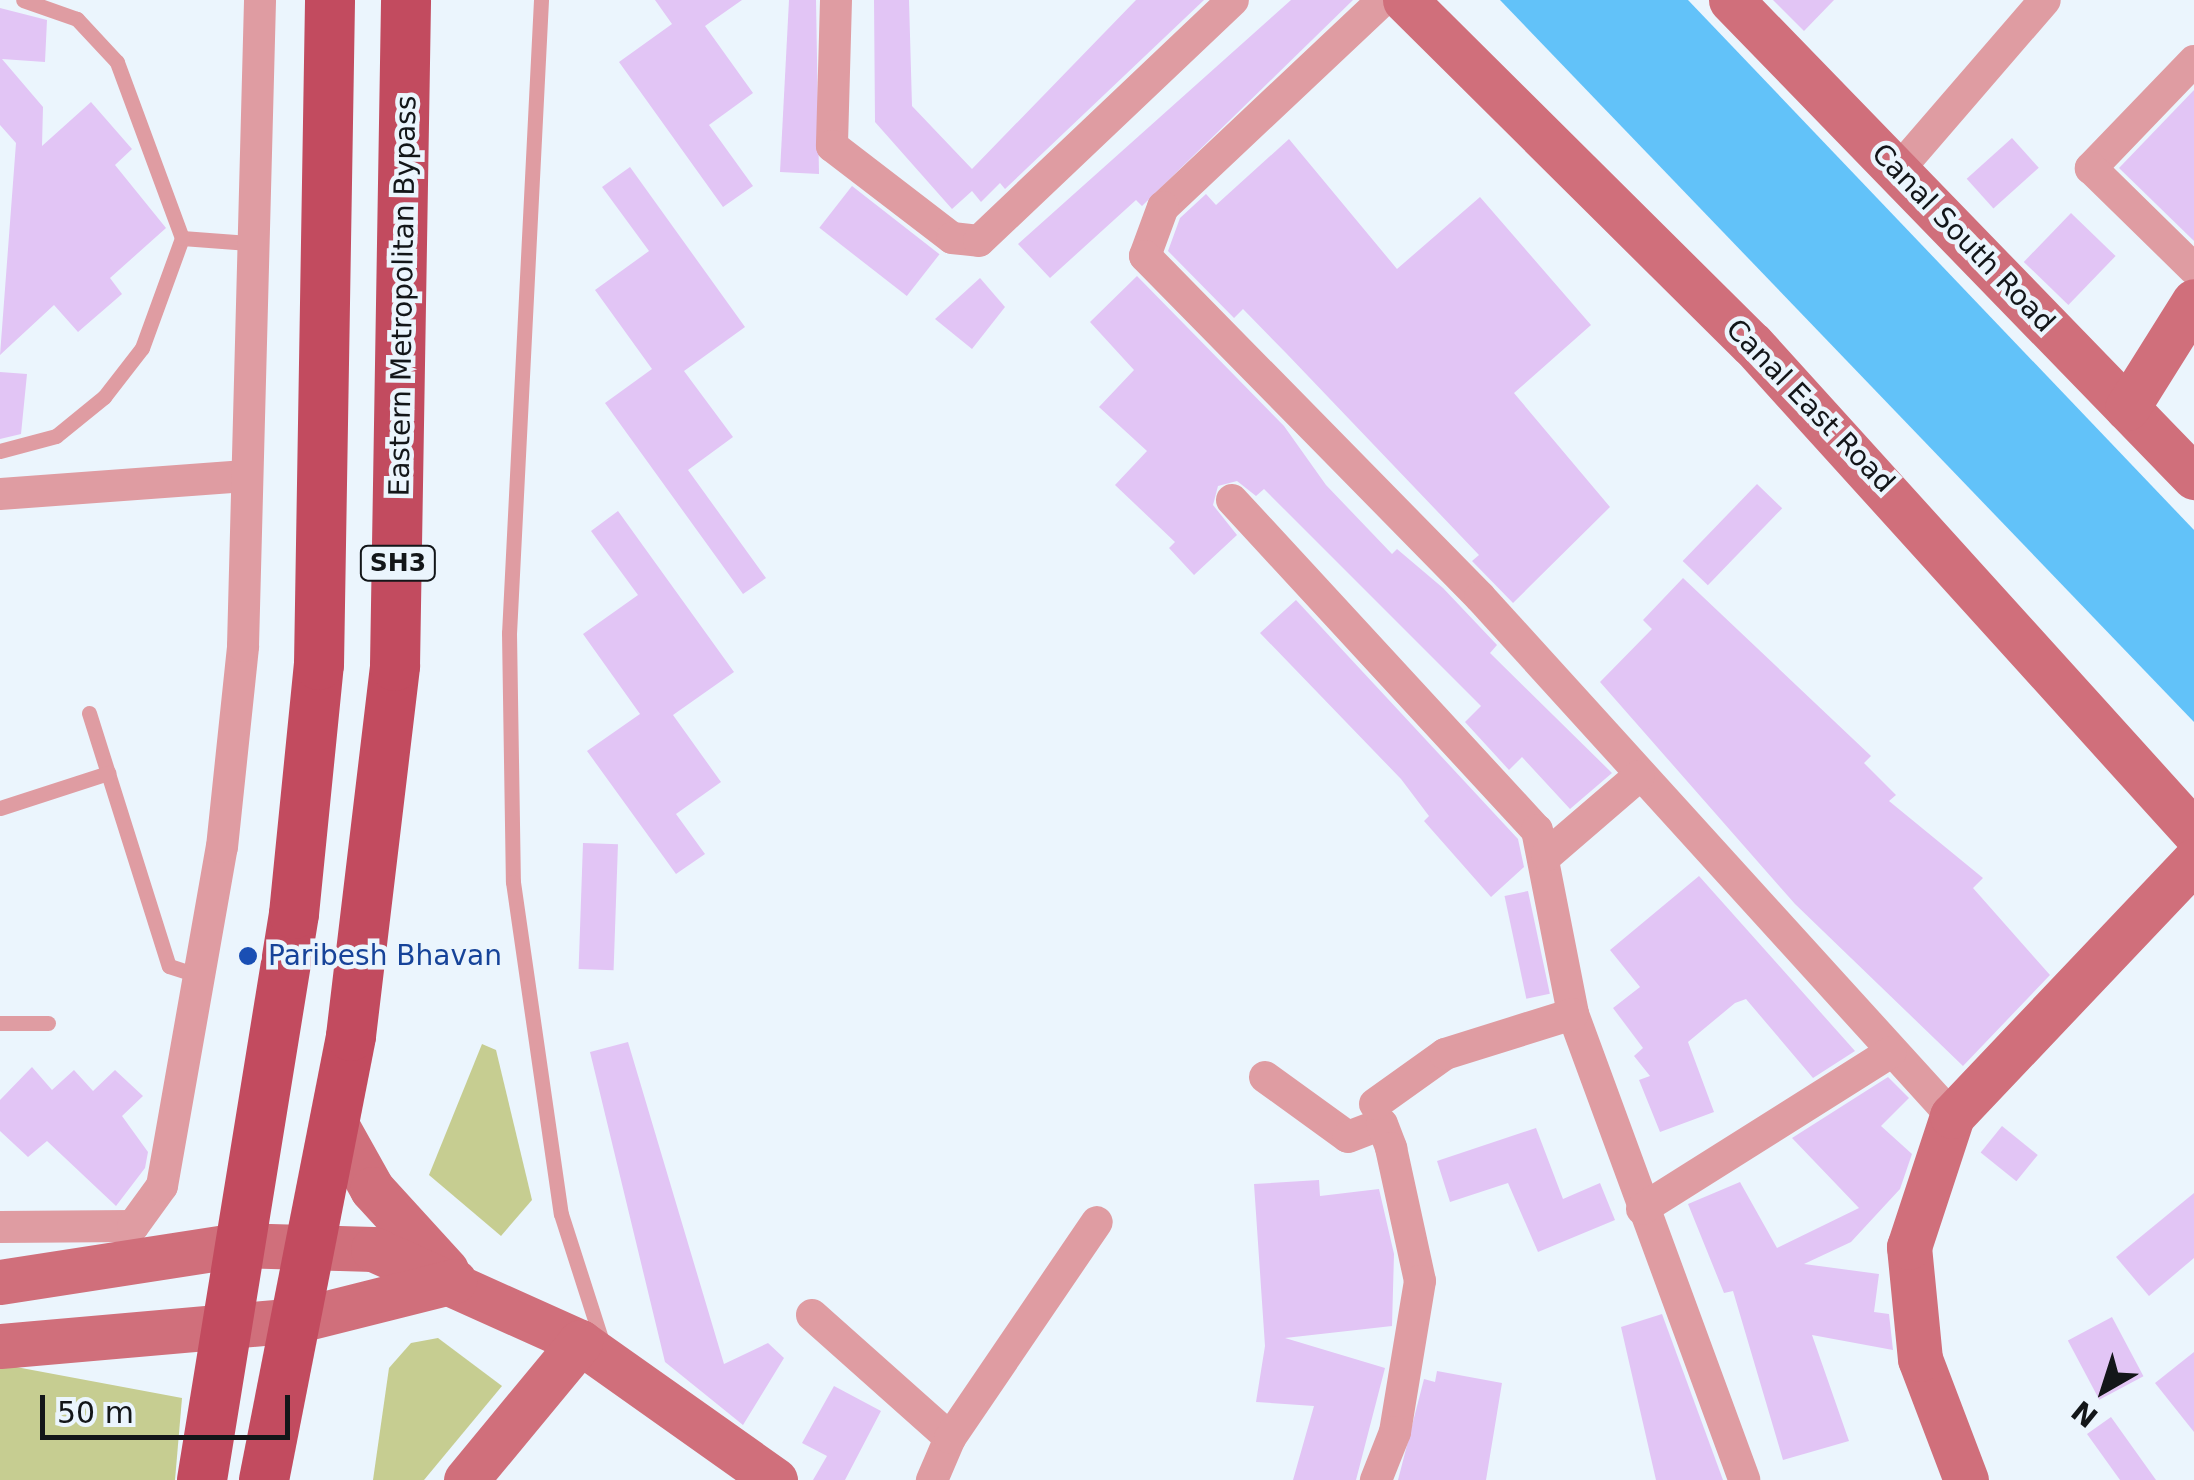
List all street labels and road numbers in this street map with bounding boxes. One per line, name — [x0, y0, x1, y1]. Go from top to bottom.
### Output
street label: Eastern Metropolitan Bypass — [383, 95, 423, 497]
street label: Canal South Road — [1864, 137, 2062, 339]
street label: Canal East Road — [1719, 312, 1901, 500]
road number: SH3 — [358, 543, 438, 583]

